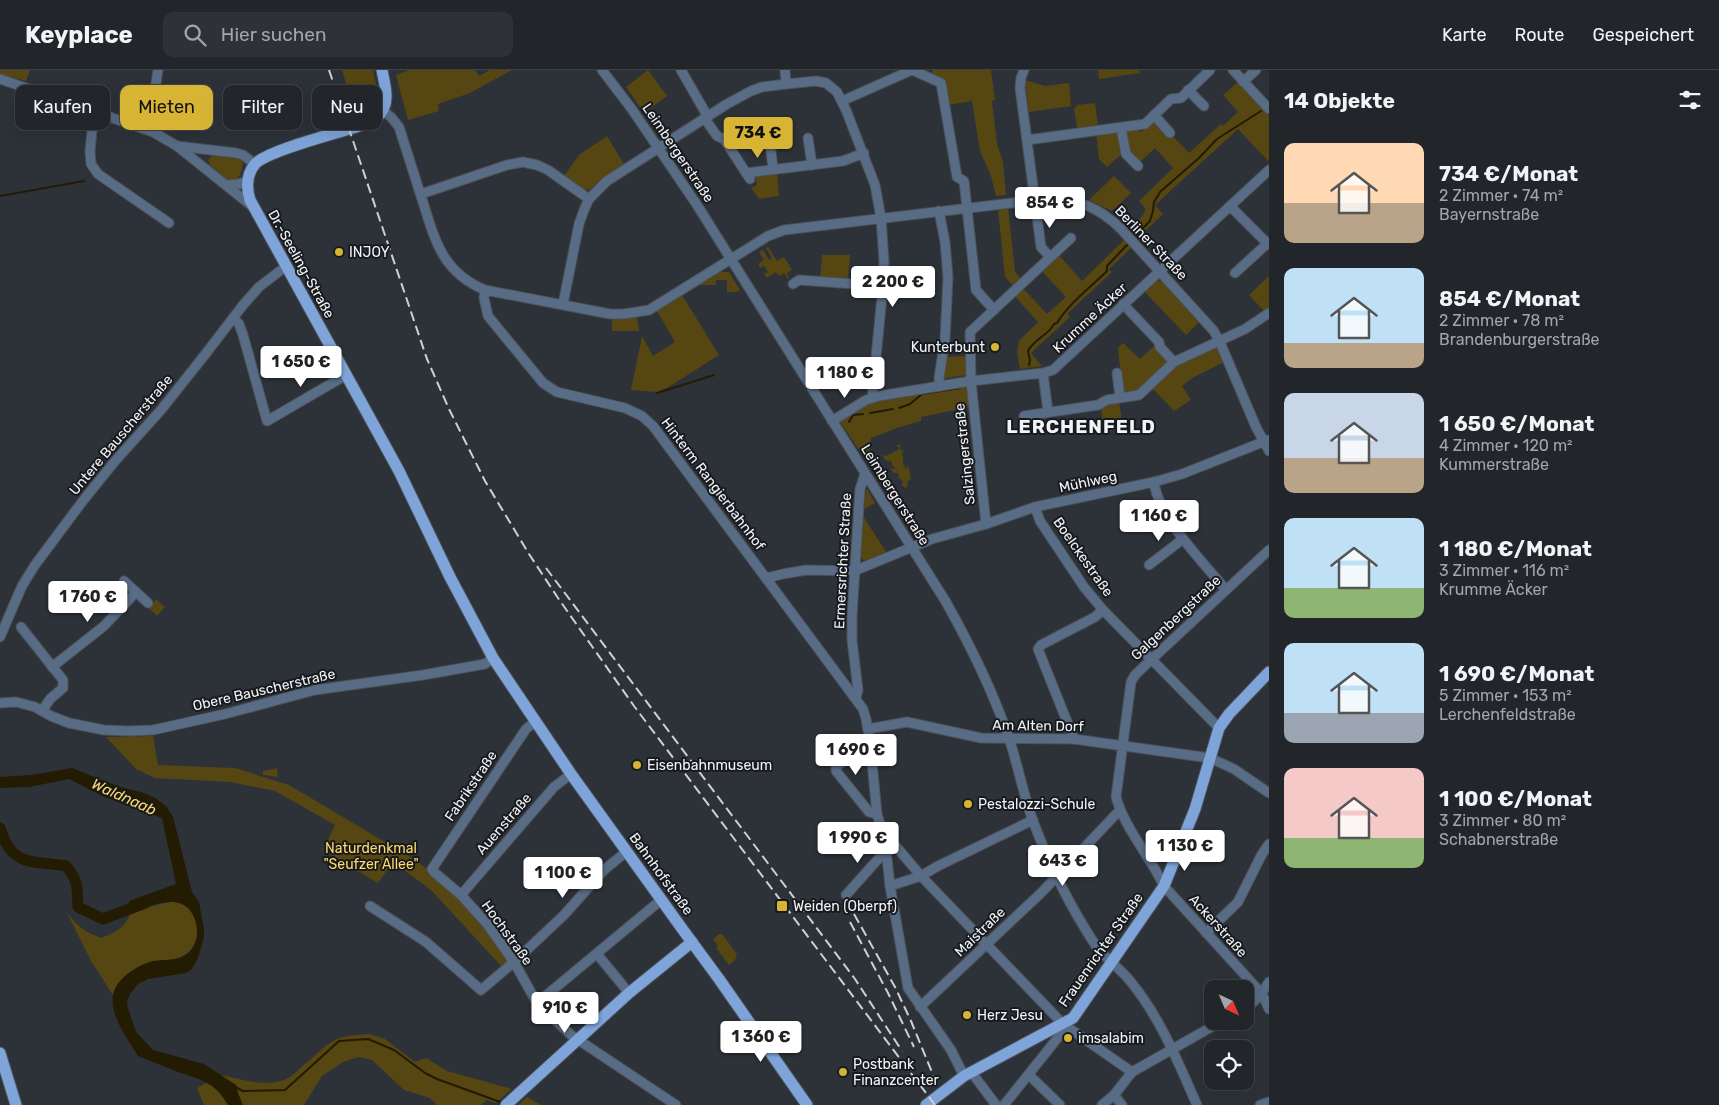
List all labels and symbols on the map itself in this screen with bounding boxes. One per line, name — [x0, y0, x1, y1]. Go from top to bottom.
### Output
street label: Leimbergerstraße — [639, 100, 718, 206]
pin: 734 € — [723, 116, 793, 159]
pin: 854 € — [1015, 186, 1085, 229]
street label: Berliner Straße — [1111, 202, 1191, 284]
street label: Dr.-Seeling-Straße — [264, 207, 338, 321]
place label: INJOY — [349, 244, 390, 261]
marker: INJOY — [333, 246, 345, 258]
pin: 2 200 € — [847, 266, 939, 308]
street label: Krumme Äcker — [1049, 279, 1131, 357]
place label: Kunterbunt — [911, 339, 986, 356]
marker: Kunterbunt — [989, 341, 1001, 353]
pin: 1 650 € — [255, 346, 347, 388]
pin: 1 180 € — [799, 356, 891, 399]
street label: Untere Bauscherstraße — [66, 371, 176, 499]
street label: Salzingerstraße — [951, 402, 979, 506]
street label: Hinterm Rangierbahnhof — [658, 414, 769, 554]
district label: LERCHENFELD — [1006, 415, 1156, 438]
street label: Leimbergerstraße — [857, 441, 933, 549]
street label: Mühlweg — [1058, 468, 1118, 496]
street label: Ermersrichter Straße — [831, 492, 855, 630]
pin: 1 160 € — [1113, 500, 1205, 542]
street label: Boelckestraße — [1049, 514, 1117, 600]
street label: Galgenbergstraße — [1128, 572, 1225, 664]
pin: 1 760 € — [42, 580, 134, 623]
street label: Obere Bauscherstraße — [191, 665, 337, 715]
street label: Am Alten Dorf — [992, 717, 1084, 735]
pin: 1 690 € — [810, 734, 902, 776]
street label: Fabrikstraße — [441, 747, 501, 824]
place label: Eisenbahnmuseum — [647, 757, 772, 774]
marker: Eisenbahnmuseum — [631, 759, 643, 771]
water label: Waldnaab — [89, 775, 159, 819]
street label: Auenstraße — [473, 790, 535, 858]
place label: Pestalozzi-Schule — [978, 796, 1095, 813]
marker: Pestalozzi-Schule — [962, 798, 974, 810]
pin: 1 990 € — [812, 822, 904, 864]
street label: Bahnhofstraße — [625, 830, 697, 919]
pin: 1 130 € — [1139, 830, 1231, 872]
park label: Naturdenkmal "Seufzer Allee" — [323, 840, 419, 873]
pin: 643 € — [1028, 844, 1098, 887]
pin: 1 100 € — [517, 856, 609, 899]
street label: Frauenrichter Straße — [1055, 890, 1147, 1010]
street label: Ackerstraße — [1185, 891, 1251, 961]
street label: Hochstraße — [478, 897, 536, 969]
place label: Weiden (Oberpf) — [793, 898, 897, 915]
marker: Weiden (Oberpf) — [775, 899, 789, 913]
street label: Maistraße — [951, 904, 1009, 960]
north arrow — [1204, 980, 1254, 1030]
pin: 910 € — [530, 992, 600, 1034]
place label: Herz Jesu — [977, 1007, 1043, 1024]
marker: Herz Jesu — [961, 1009, 973, 1021]
pin: 1 360 € — [715, 1020, 807, 1063]
place label: imsalabim — [1078, 1030, 1144, 1047]
marker: imsalabim — [1062, 1032, 1074, 1044]
place label: Postbank Finanzcenter — [853, 1056, 940, 1089]
marker: Postbank Finanzcenter — [837, 1066, 849, 1078]

